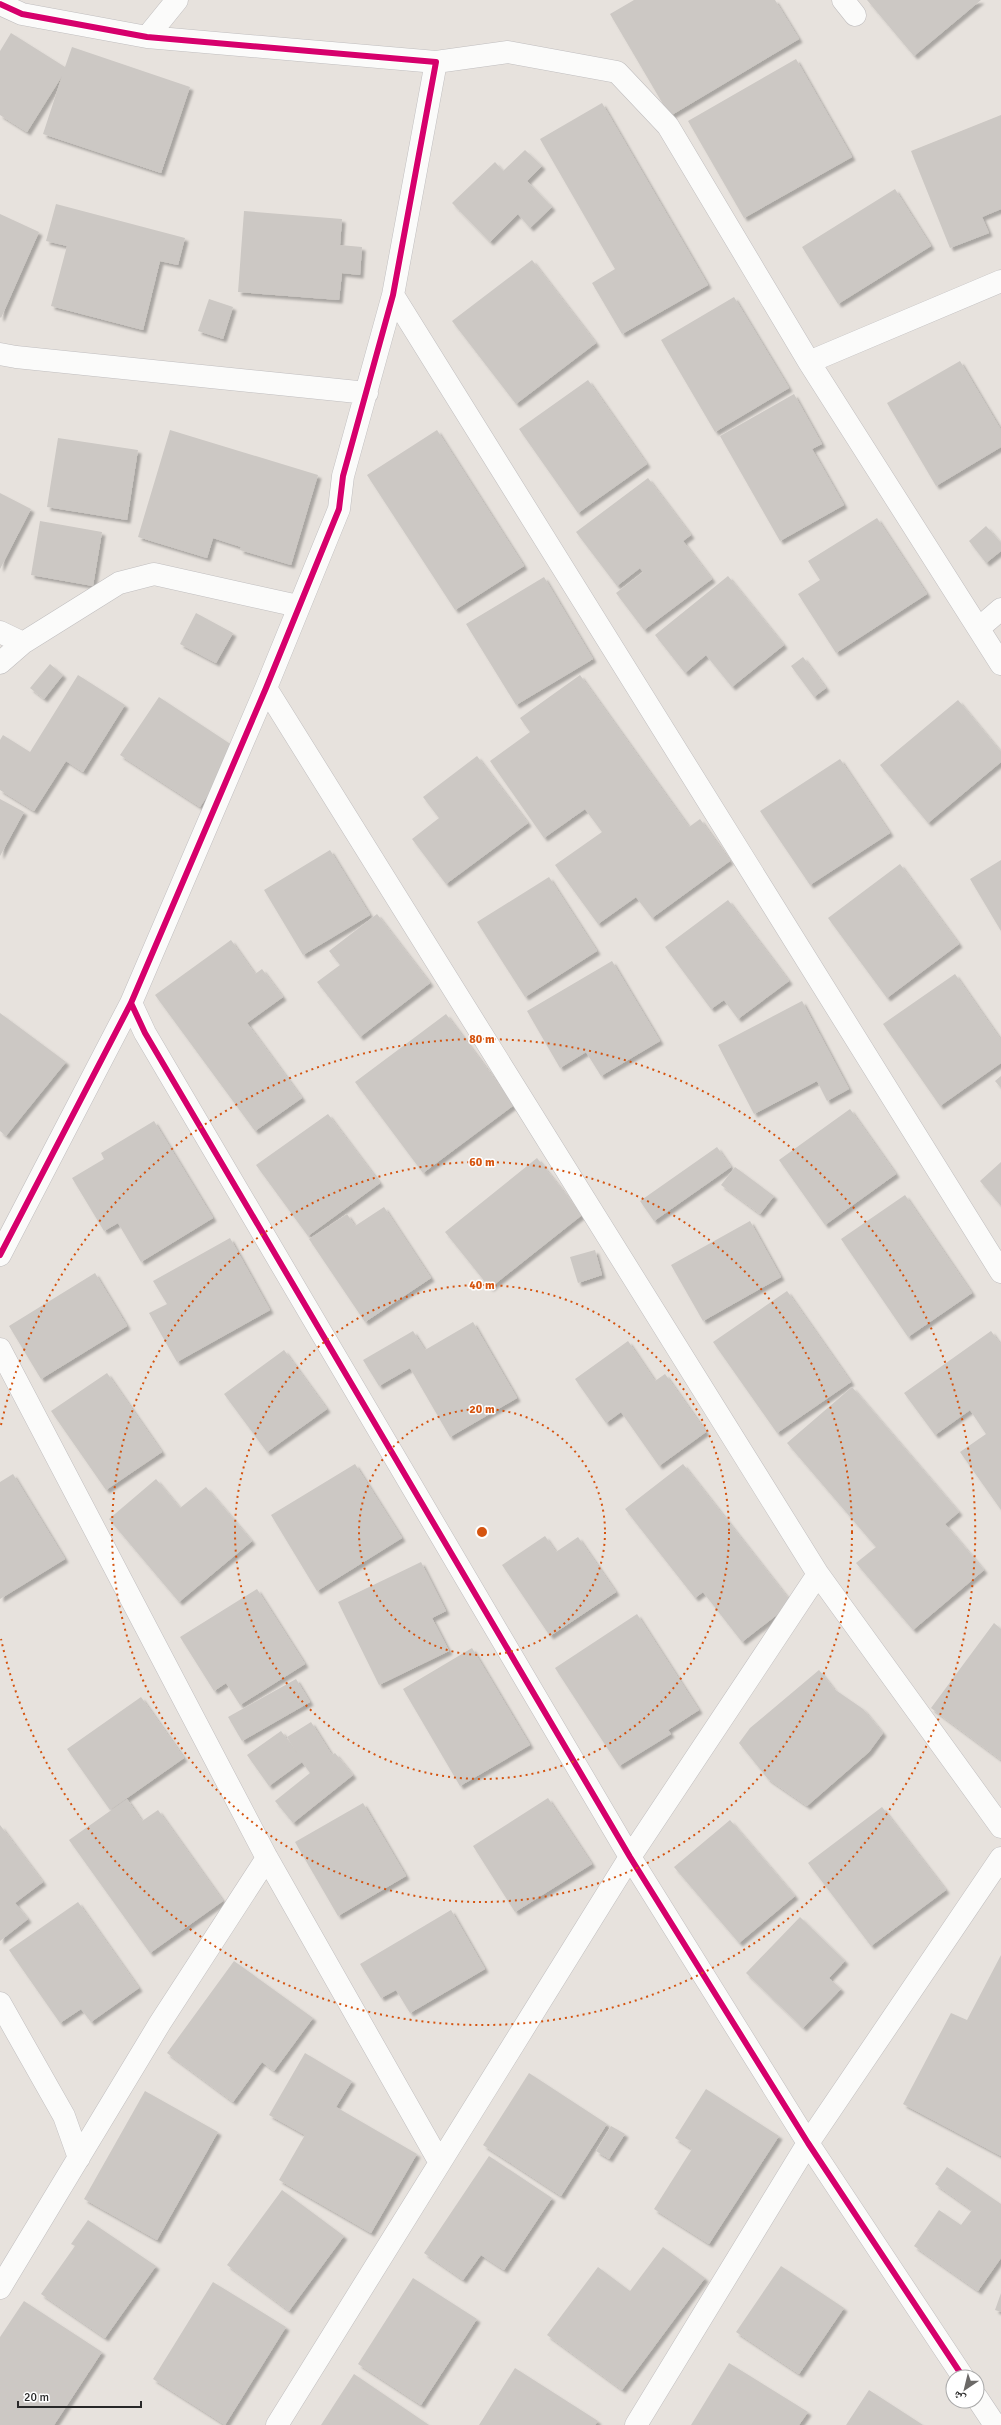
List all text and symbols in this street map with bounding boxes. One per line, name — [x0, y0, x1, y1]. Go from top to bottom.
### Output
text: 80 m — [469, 1032, 495, 1047]
text: 60 m — [469, 1155, 495, 1170]
text: 40 m — [469, 1278, 495, 1293]
text: 20 m — [469, 1402, 495, 1417]
centre of rings — [475, 1525, 489, 1539]
north arrow — [945, 2369, 985, 2409]
scale bar — [18, 2383, 141, 2409]
text: ش — [951, 2387, 969, 2405]
text: 20 m — [24, 2390, 49, 2405]

